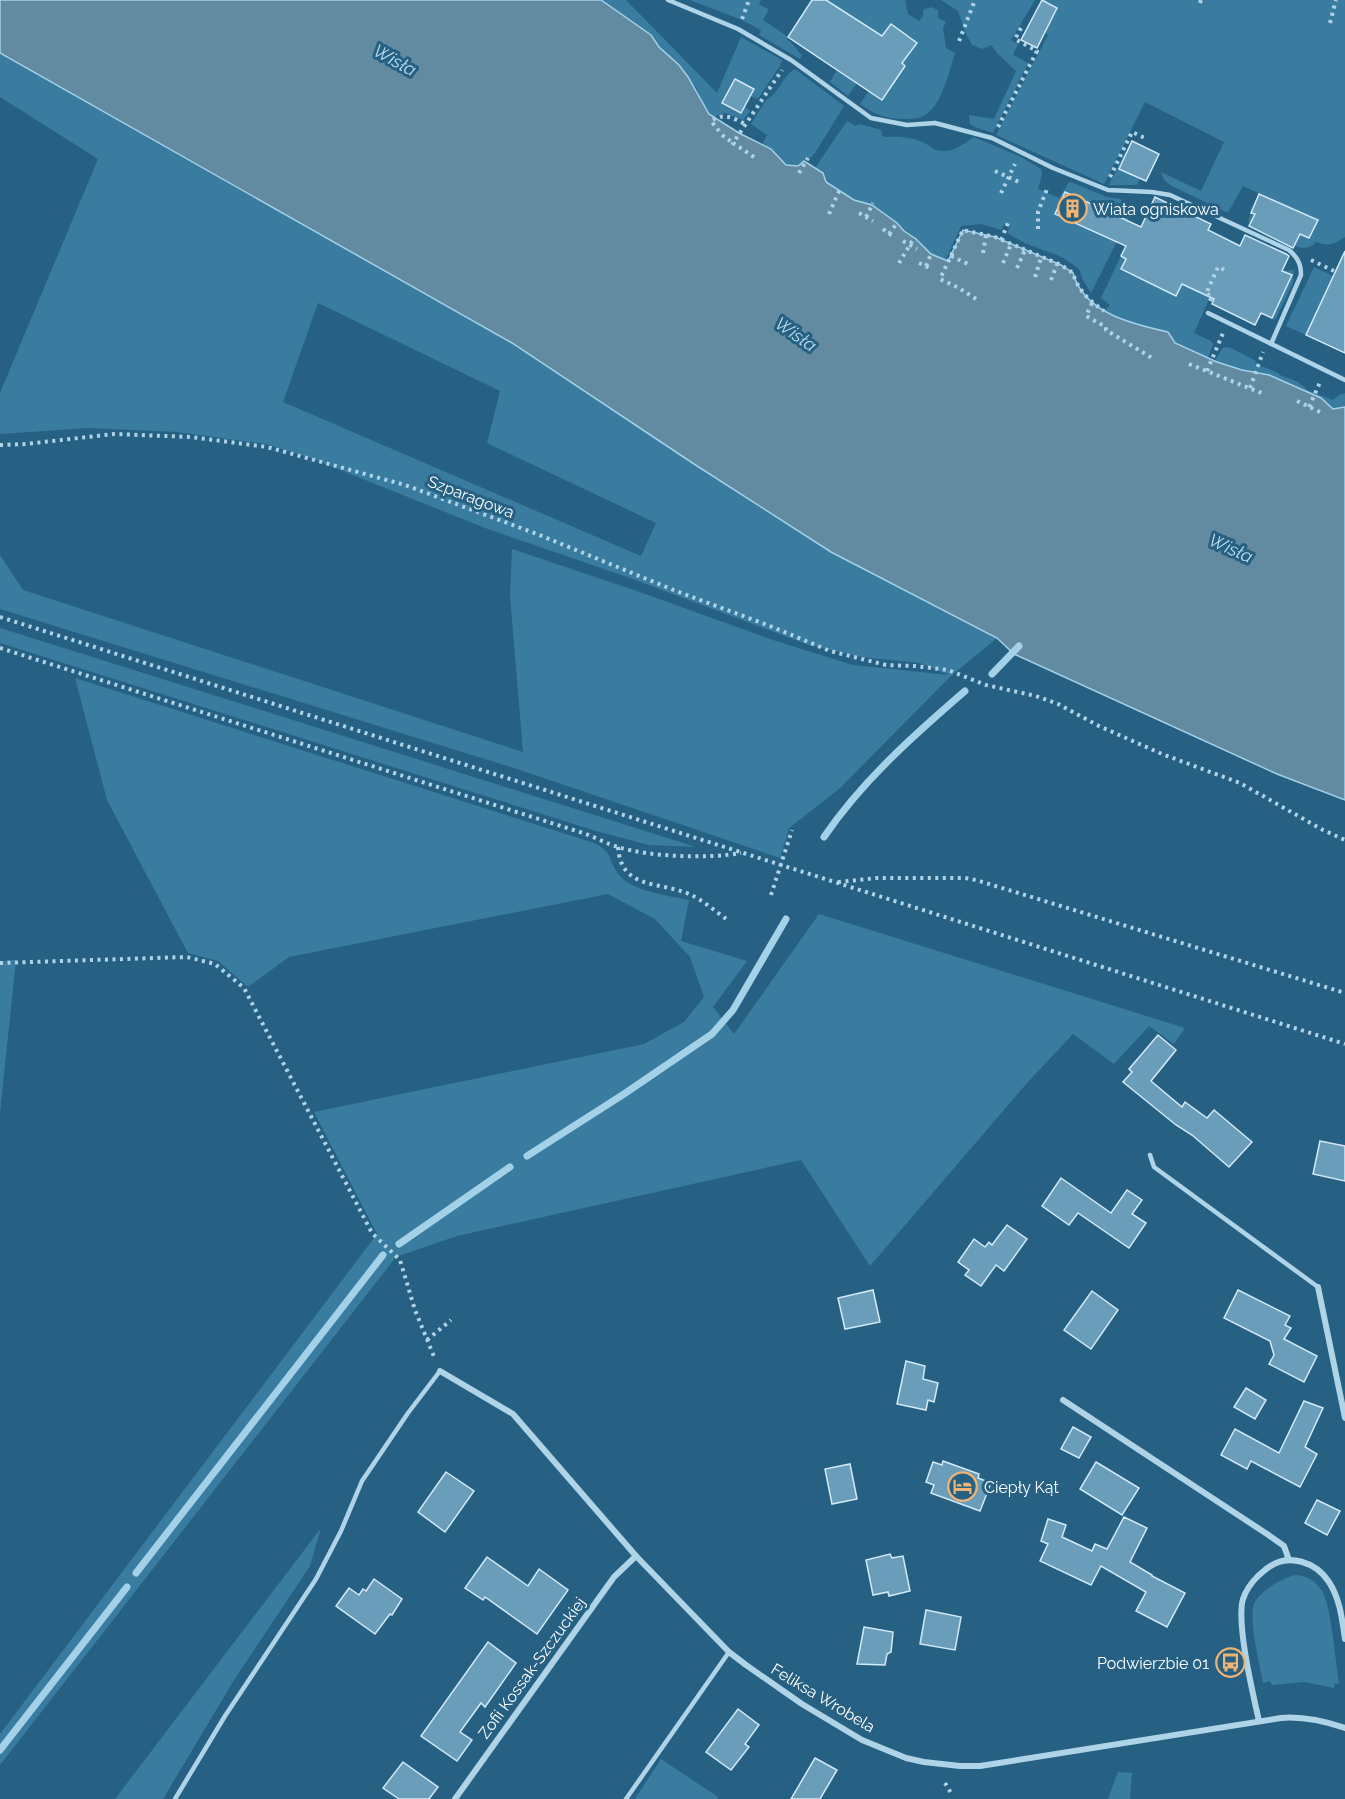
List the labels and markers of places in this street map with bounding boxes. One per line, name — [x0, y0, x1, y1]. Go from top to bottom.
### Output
building icon: Wiata ogniskowa — [1056, 193, 1088, 225]
place label: Wiata ogniskowa — [1093, 200, 1219, 219]
hotel icon: Ciepły Kąt — [947, 1471, 979, 1503]
place label: Ciepły Kąt — [984, 1478, 1059, 1497]
bus stop icon: Podwierzbie 01 — [1214, 1647, 1246, 1679]
place label: Podwierzbie 01 — [1097, 1654, 1209, 1673]

